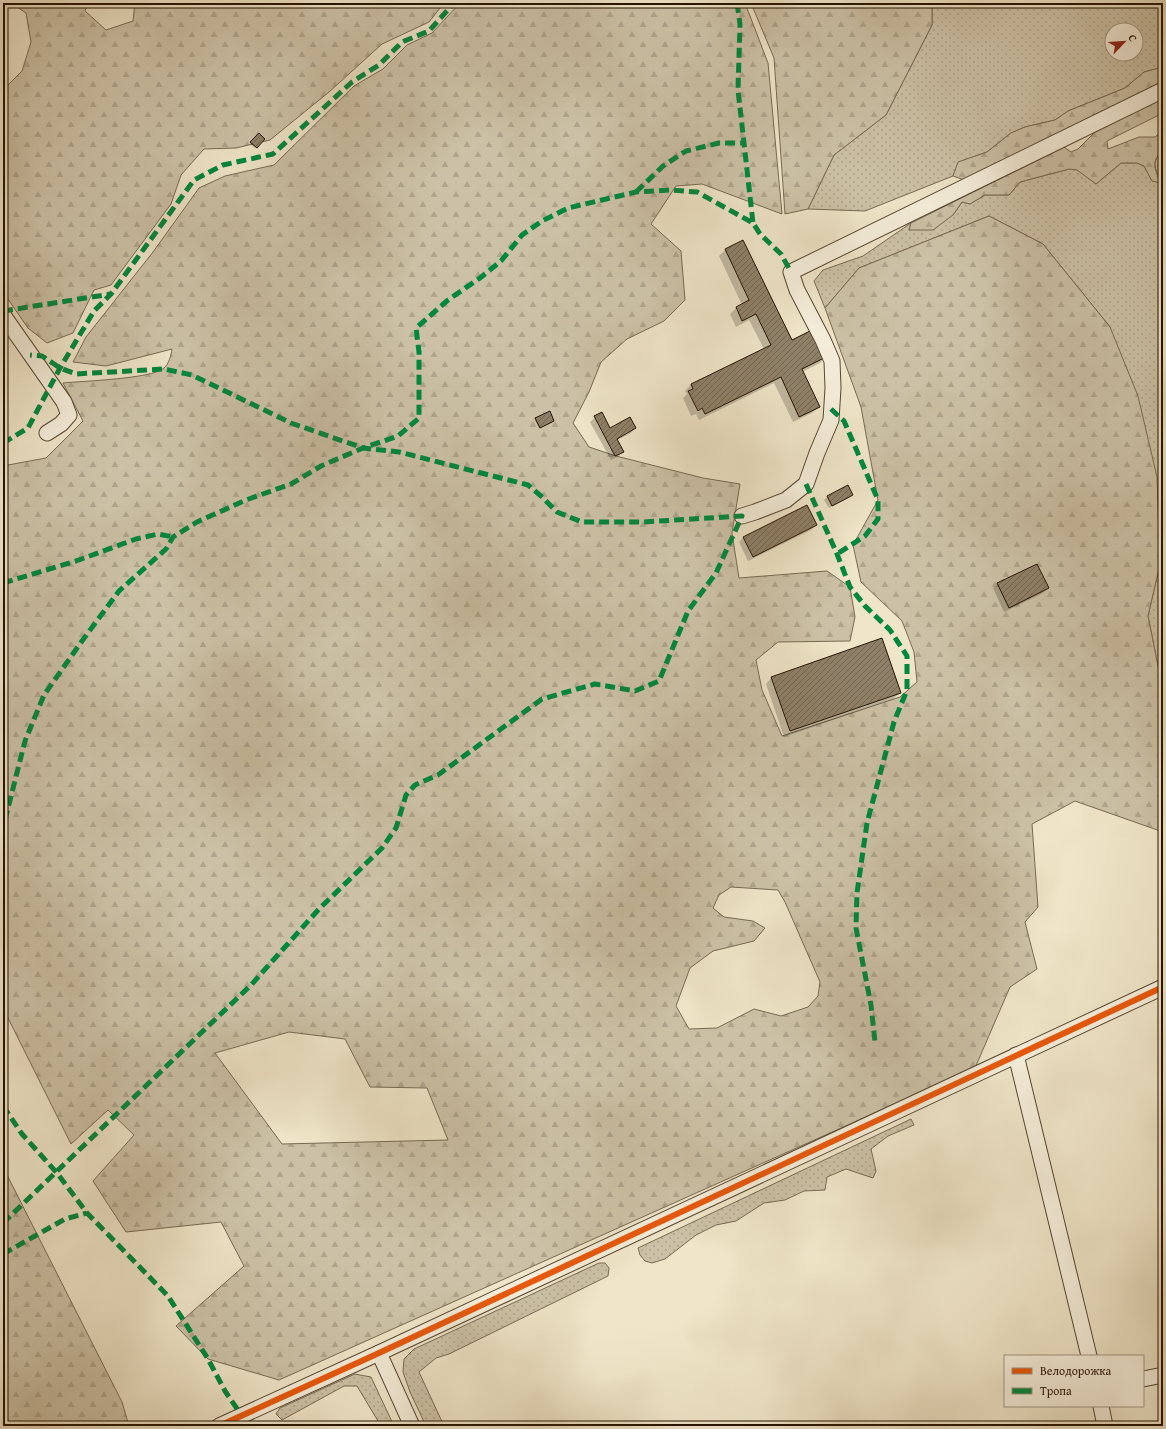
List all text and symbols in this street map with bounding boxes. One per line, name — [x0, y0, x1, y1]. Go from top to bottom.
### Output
north arrow — [1104, 22, 1144, 62]
text: С — [1124, 32, 1142, 44]
legend — [1004, 1355, 1144, 1407]
text: Велодорожка — [1040, 1362, 1111, 1379]
text: Тропа — [1040, 1382, 1072, 1399]

